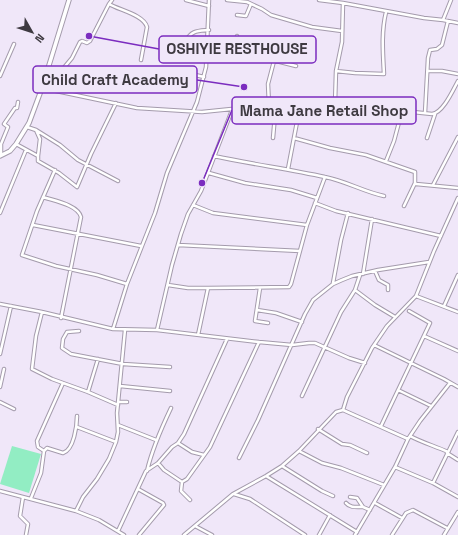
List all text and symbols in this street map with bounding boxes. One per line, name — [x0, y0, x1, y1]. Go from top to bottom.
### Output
north arrow — [12, 12, 52, 52]
text: N — [32, 31, 48, 46]
callout: OSHIYIE RESTHOUSE — [159, 36, 316, 63]
text: OSHIYIE RESTHOUSE — [166, 39, 308, 58]
callout: Child Craft Academy — [33, 66, 197, 93]
text: Child Craft Academy — [41, 70, 189, 89]
callout: Mama Jane Retail Shop — [232, 97, 416, 124]
text: Mama Jane Retail Shop — [240, 101, 408, 120]

